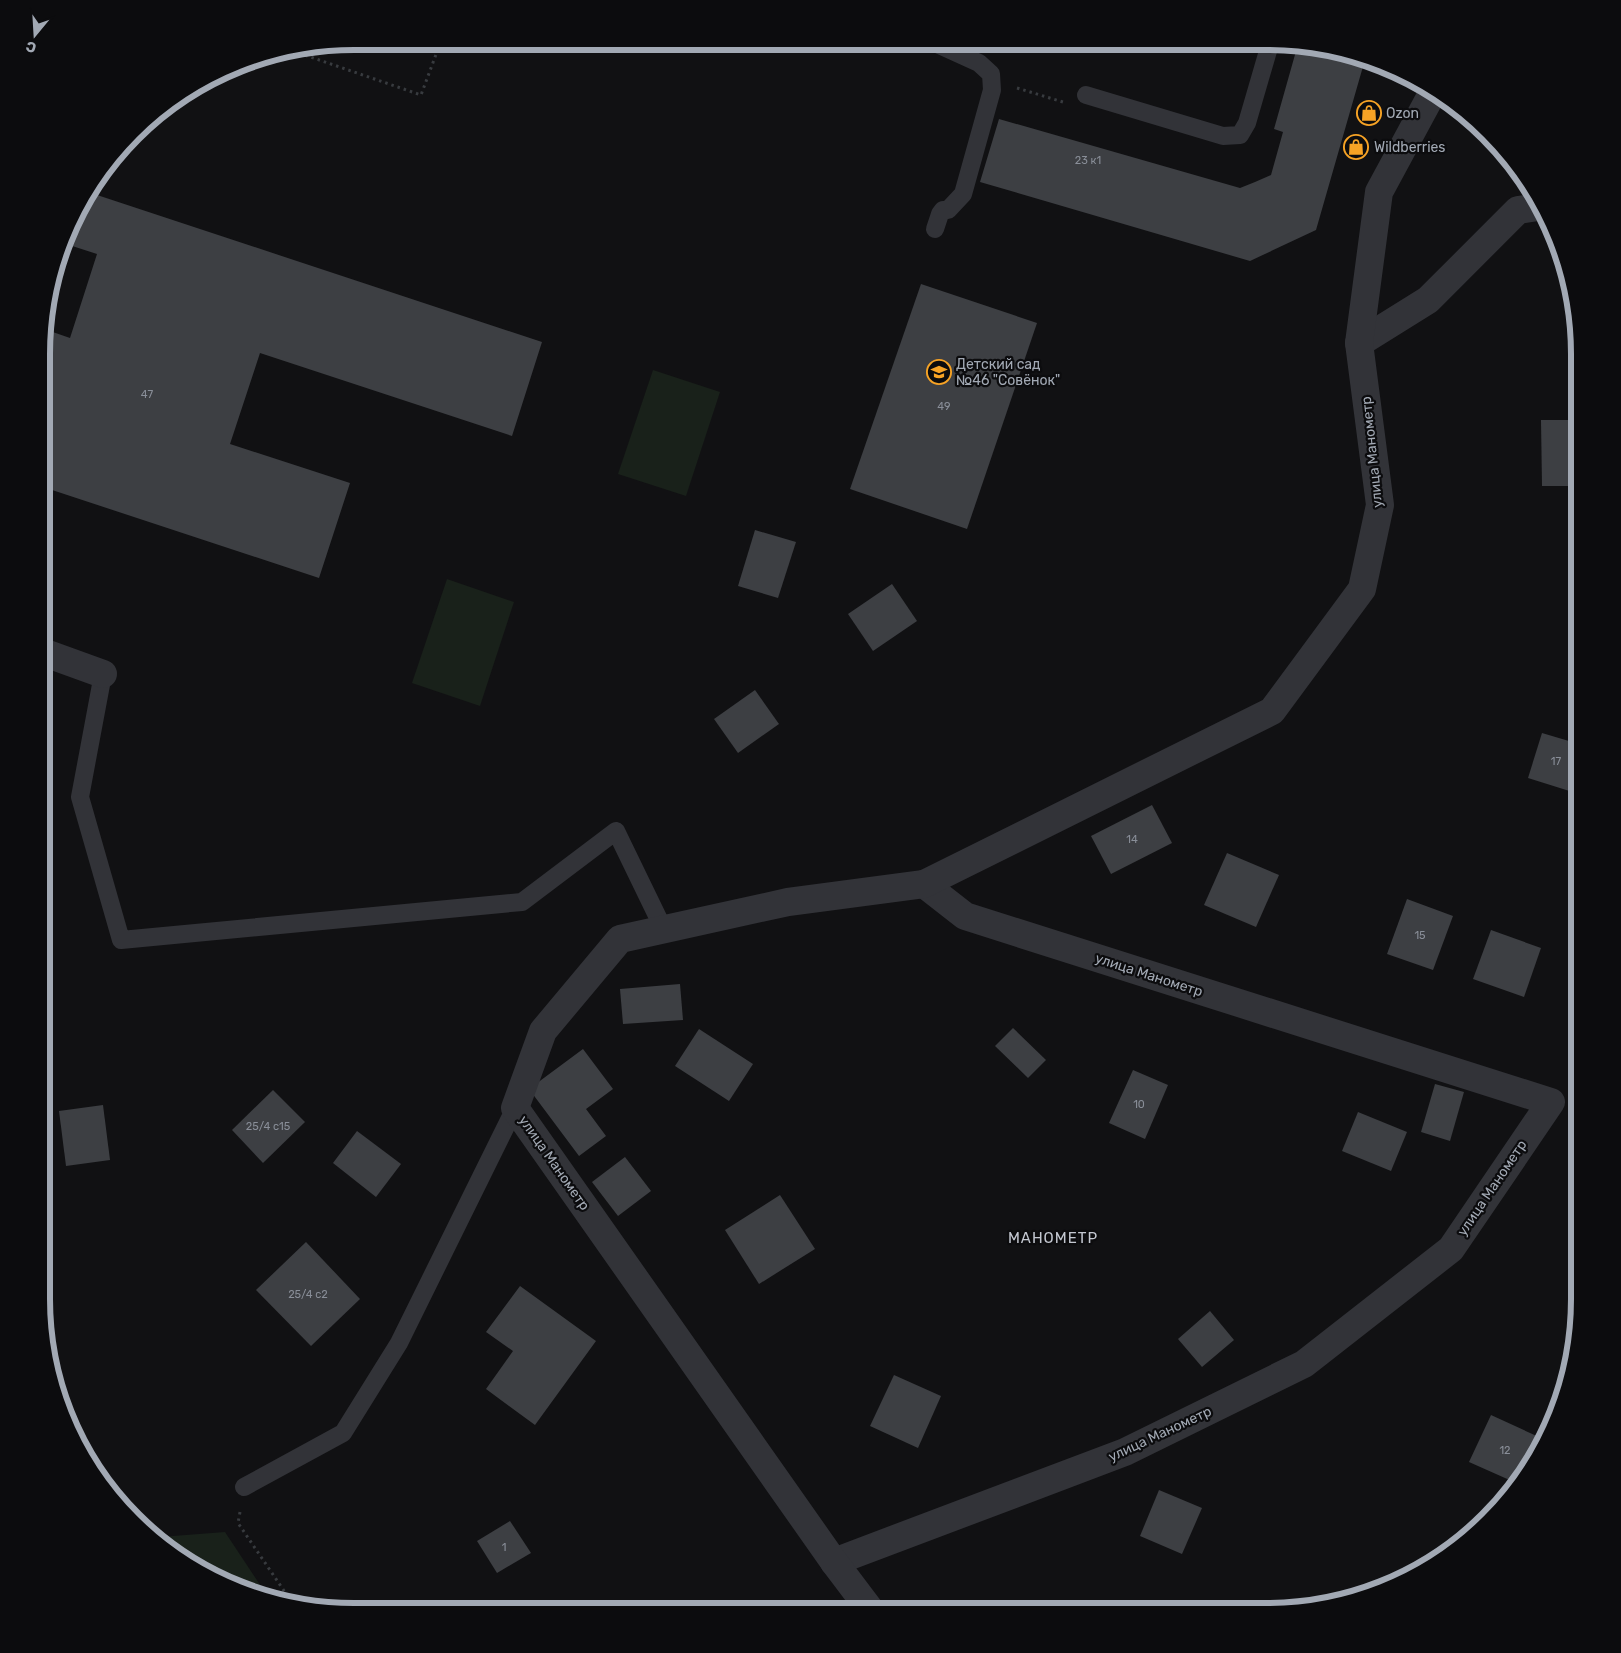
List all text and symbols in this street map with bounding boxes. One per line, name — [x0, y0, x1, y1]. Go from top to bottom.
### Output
north arrow — [10, 10, 60, 60]
text: С — [24, 37, 38, 56]
shop icon: Ozon — [1356, 100, 1382, 126]
place label: Ozon — [1386, 105, 1419, 122]
shop icon: Wildberries — [1343, 134, 1369, 160]
place label: Wildberries — [1374, 139, 1446, 156]
house number: 23 к1 — [1075, 154, 1101, 167]
place label: Детский сад №46 "Совёнок" — [956, 356, 1060, 389]
school or university icon: Детский сад №46 "Совёнок" — [926, 359, 952, 385]
house number: 47 — [141, 388, 153, 401]
street label: улица Манометр — [1358, 395, 1386, 509]
house number: 49 — [937, 400, 951, 413]
house number: 17 — [1551, 755, 1562, 768]
house number: 14 — [1126, 833, 1138, 846]
house number: 15 — [1414, 929, 1426, 942]
street label: улица Манометр — [1093, 950, 1205, 1000]
house number: 10 — [1133, 1098, 1145, 1111]
street label: улица Манометр — [515, 1112, 593, 1214]
house number: 25/4 с15 — [246, 1120, 291, 1133]
street label: улица Манометр — [1454, 1137, 1530, 1239]
district label: МАНОМЕТР — [1008, 1229, 1098, 1247]
house number: 25/4 с2 — [288, 1288, 328, 1301]
street label: улица Манометр — [1106, 1403, 1214, 1465]
house number: 12 — [1499, 1444, 1511, 1457]
house number: 1 — [502, 1541, 506, 1554]

